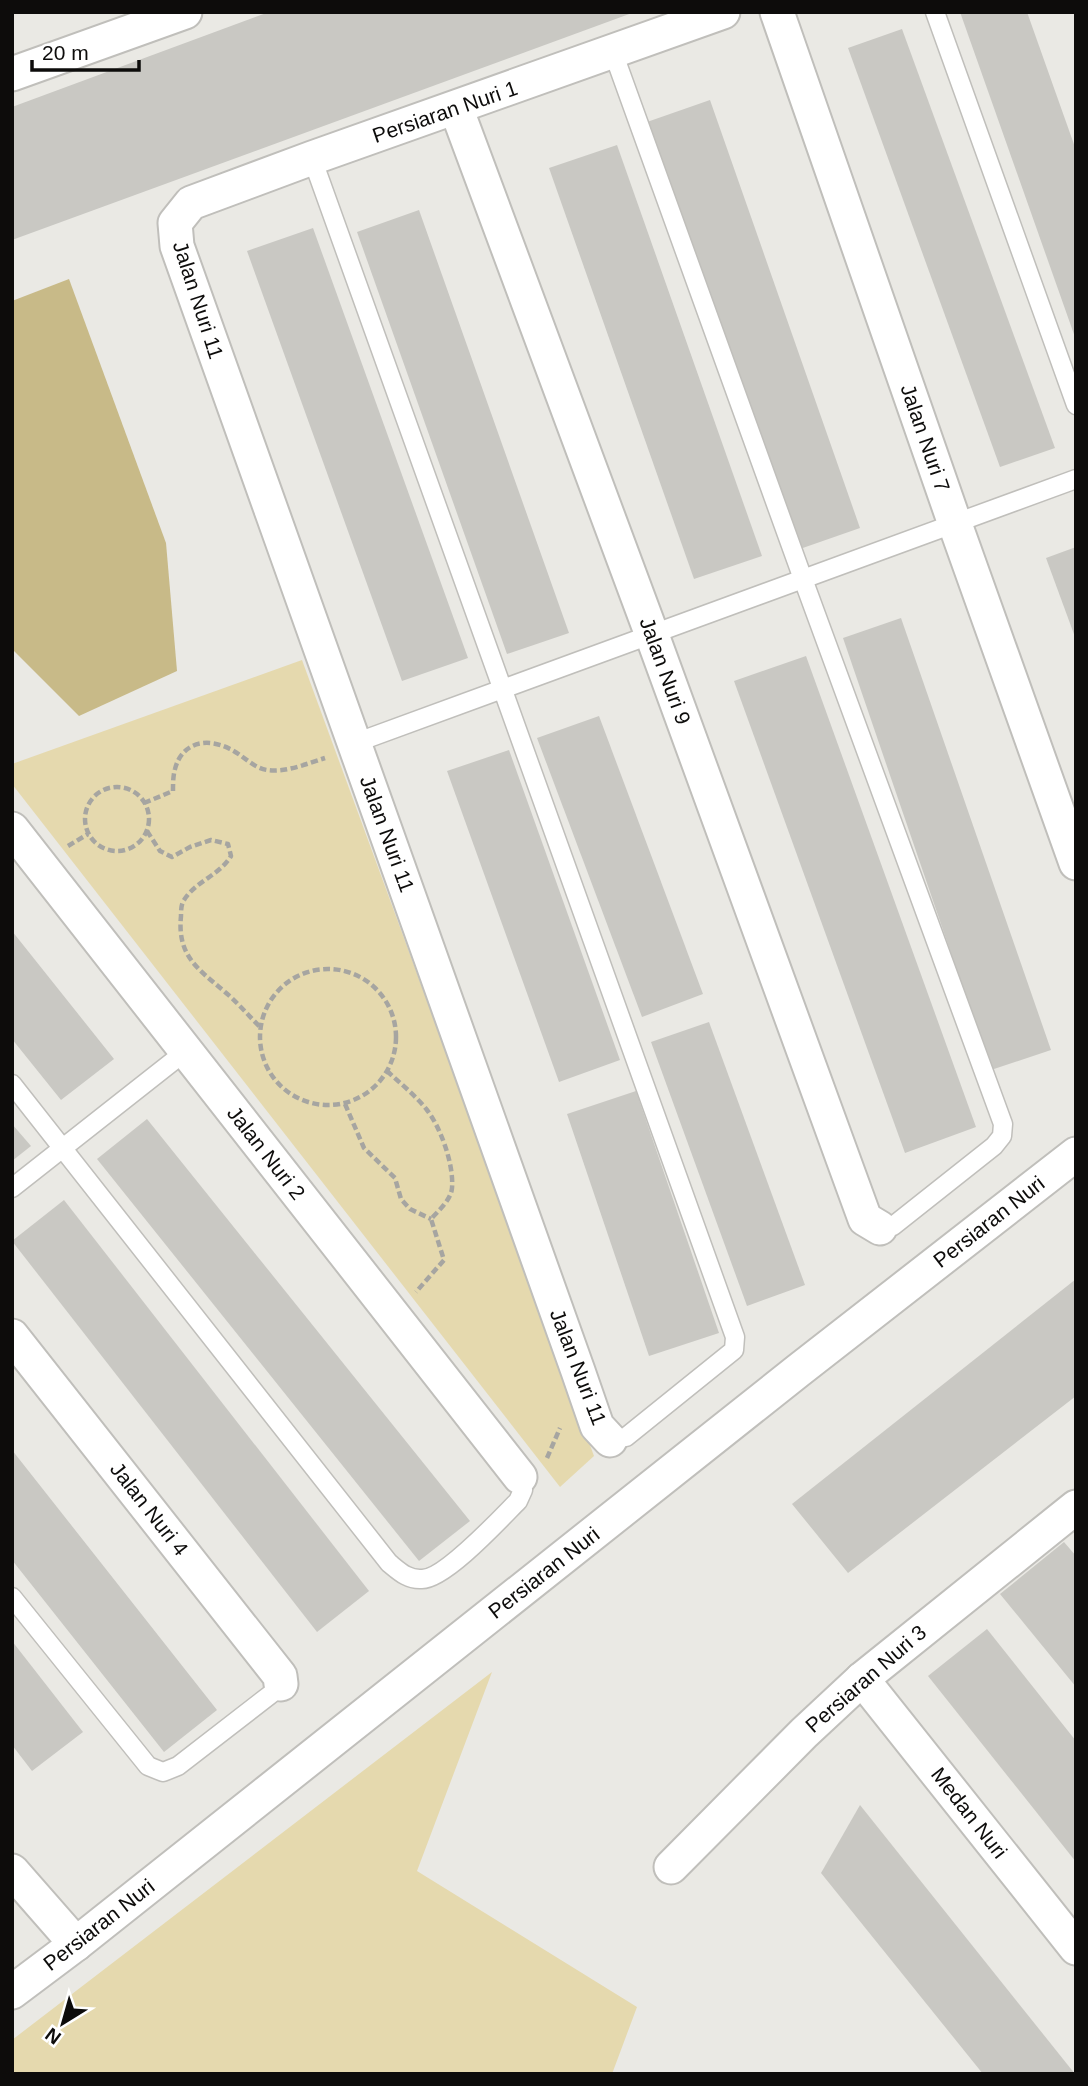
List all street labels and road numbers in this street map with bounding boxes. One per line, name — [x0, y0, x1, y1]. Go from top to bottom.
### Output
street label: Persiaran Nuri 1 — [369, 76, 520, 147]
street label: Jalan Nuri 11 — [169, 238, 228, 362]
street label: Jalan Nuri 7 — [896, 381, 955, 495]
street label: Jalan Nuri 9 — [635, 614, 695, 727]
street label: Jalan Nuri 11 — [356, 772, 419, 895]
street label: Jalan Nuri 2 — [223, 1101, 310, 1204]
street label: Persiaran Nuri — [929, 1171, 1049, 1272]
street label: Jalan Nuri 11 — [546, 1306, 611, 1428]
street label: Jalan Nuri 4 — [106, 1457, 193, 1560]
street label: Persiaran Nuri — [484, 1522, 604, 1623]
street label: Persiaran Nuri 3 — [801, 1620, 930, 1737]
street label: Medan Nuri — [927, 1763, 1012, 1863]
street label: Persiaran Nuri — [39, 1874, 159, 1975]

